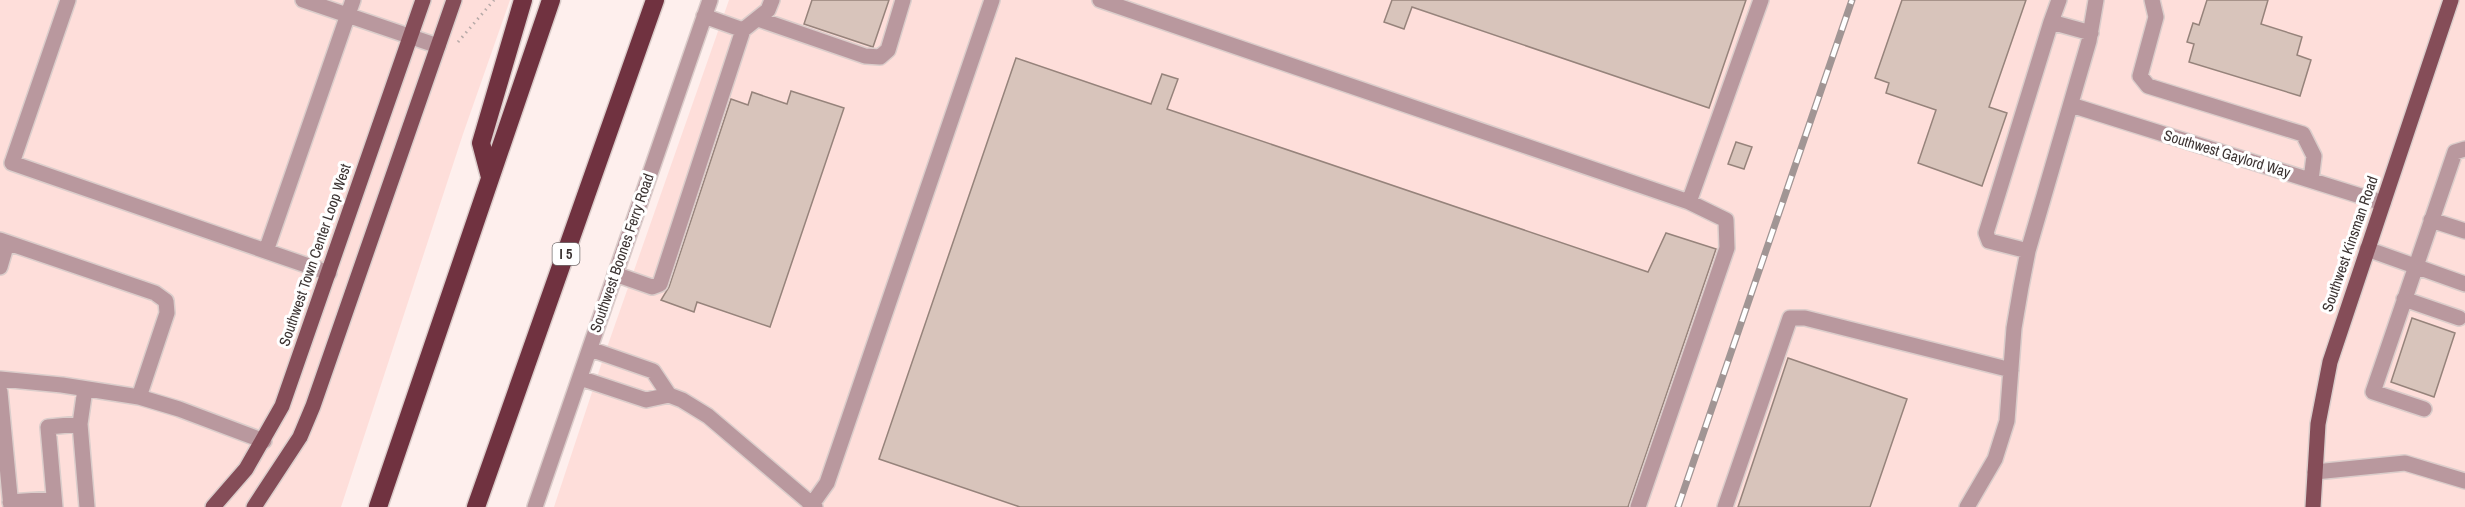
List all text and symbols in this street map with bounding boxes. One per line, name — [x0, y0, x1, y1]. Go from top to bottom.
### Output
street label: Southwest Gaylord Way — [2161, 124, 2294, 183]
street label: Southwest Town Center Loop West — [273, 160, 356, 349]
street label: Southwest Boones Ferry Road — [584, 171, 659, 335]
street label: Southwest Kinsman Road — [2316, 173, 2383, 314]
road number: I 5 — [552, 243, 580, 265]

